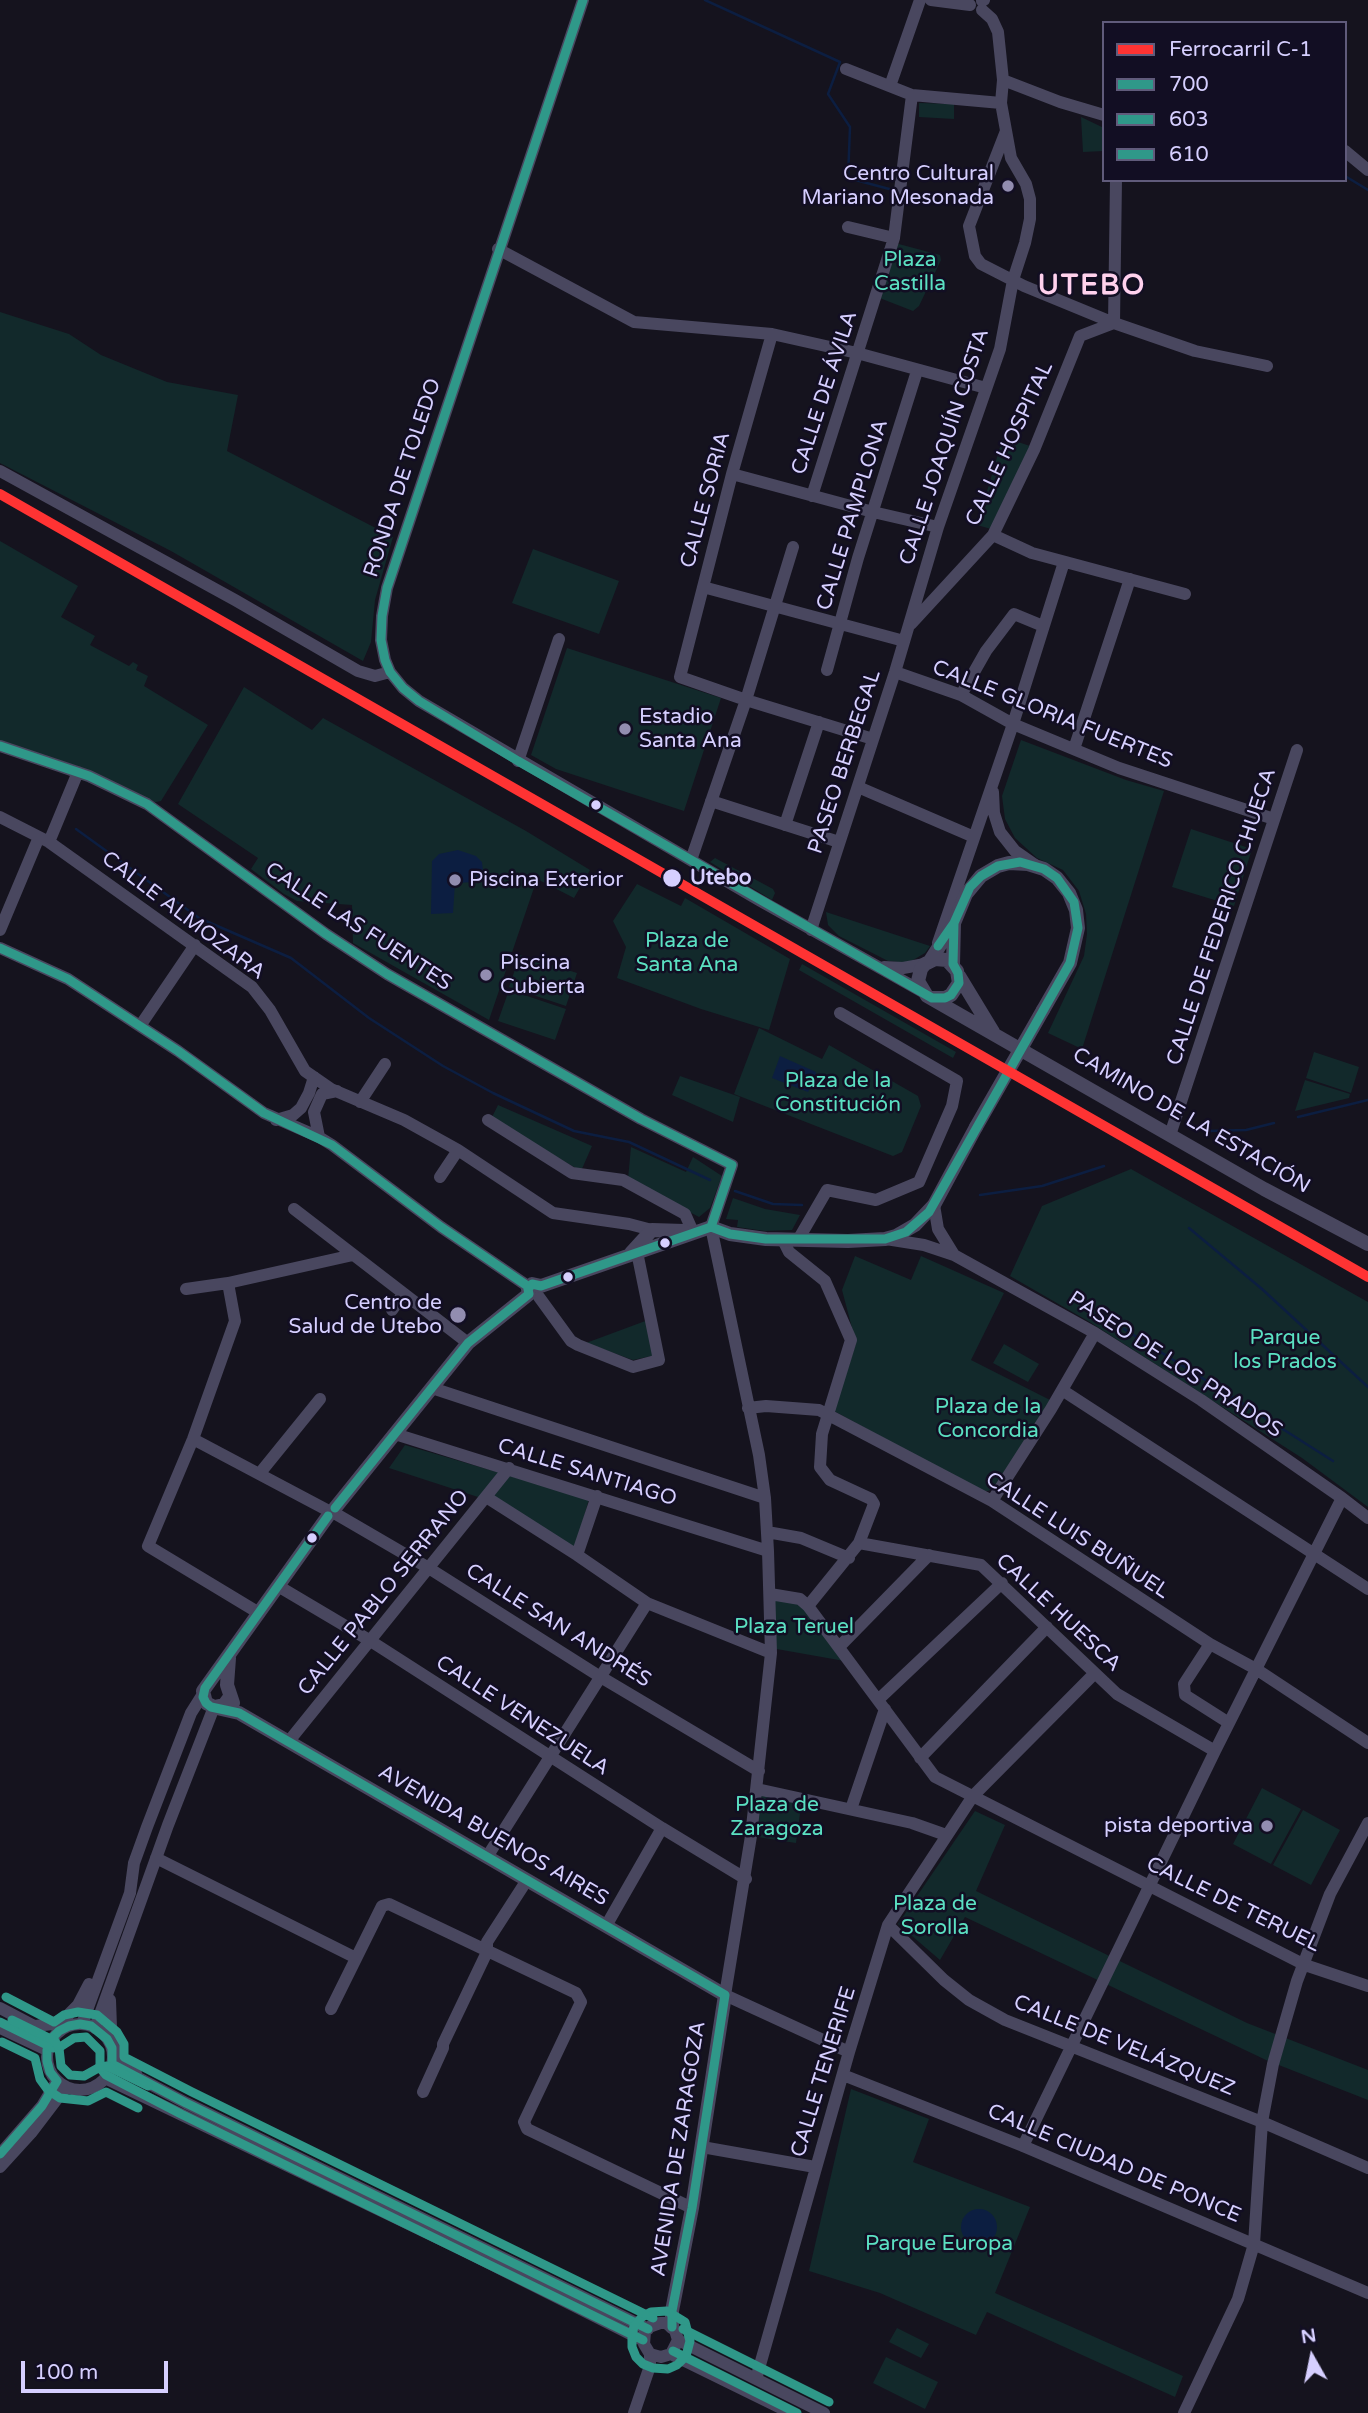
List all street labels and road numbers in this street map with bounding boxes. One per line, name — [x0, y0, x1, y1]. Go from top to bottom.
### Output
street label: CALLE DE ÁVILA — [787, 308, 863, 478]
street label: CALLE JOAQUÍN COSTA — [895, 326, 995, 568]
street label: CALLE HOSPITAL — [961, 358, 1059, 530]
street label: RONDA DE TOLEDO — [359, 375, 447, 581]
street label: CALLE PAMPLONA — [812, 417, 894, 613]
street label: CALLE SORIA — [676, 429, 736, 571]
street label: CALLE GLORIA FUERTES — [928, 655, 1176, 775]
street label: PASEO BERBEGAL — [803, 667, 887, 857]
street label: CALLE DE FEDERICO CHUECA — [1162, 765, 1282, 1069]
street label: CALLE ALMOZARA — [96, 846, 270, 986]
street label: CALLE LAS FUENTES — [260, 857, 456, 997]
street label: CAMINO DE LA ESTACIÓN — [1068, 1043, 1314, 1199]
street label: PASEO DE LOS PRADOS — [1063, 1286, 1287, 1444]
street label: CALLE SANTIAGO — [494, 1434, 680, 1512]
street label: CALLE LUIS BUÑUEL — [980, 1467, 1174, 1605]
street label: CALLE PABLO SERRANO — [293, 1485, 475, 1701]
street label: CALLE HUESCA — [990, 1549, 1126, 1677]
street label: CALLE SAN ANDRÉS — [461, 1559, 655, 1693]
street label: CALLE VENEZUELA — [431, 1651, 613, 1781]
street label: AVENIDA BUENOS AIRES — [374, 1760, 612, 1912]
street label: CALLE DE TERUEL — [1142, 1852, 1324, 1958]
street label: CALLE TENERIFE — [786, 1984, 862, 2160]
street label: CALLE DE VELÁZQUEZ — [1010, 1990, 1238, 2102]
street label: AVENIDA DE ZARAGOZA — [646, 2020, 712, 2278]
street label: CALLE CIUDAD DE PONCE — [984, 2099, 1244, 2229]

